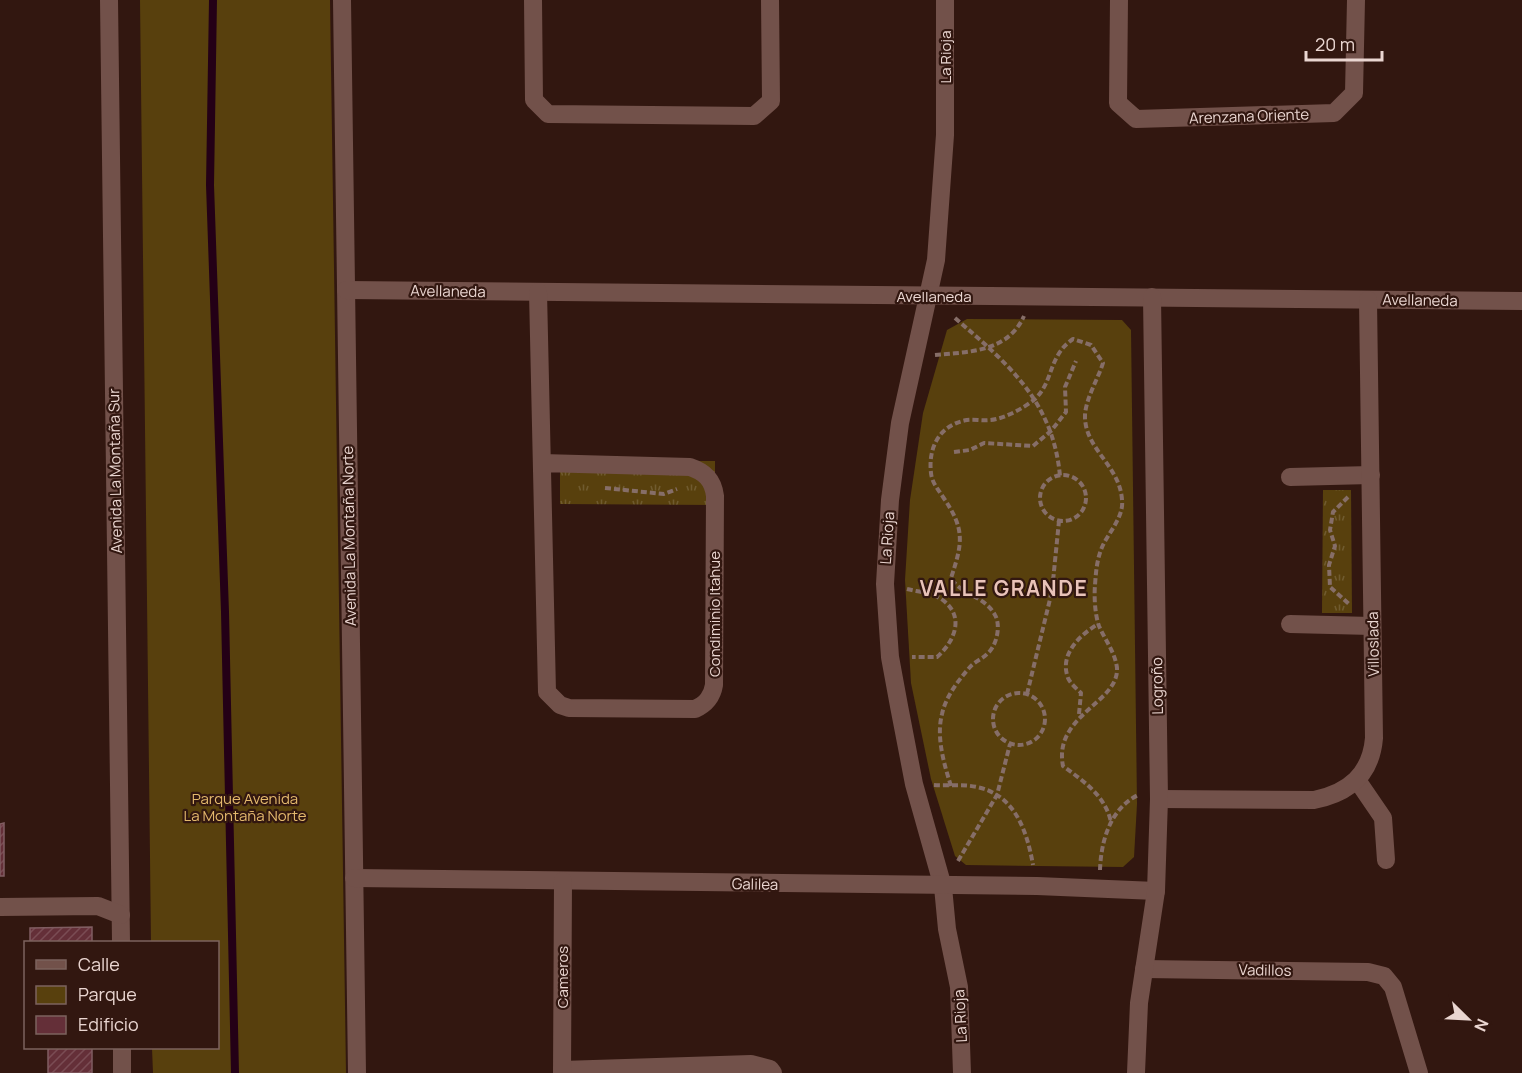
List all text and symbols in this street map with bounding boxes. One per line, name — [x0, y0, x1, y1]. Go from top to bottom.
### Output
scale bar — [1306, 24, 1382, 62]
street label: La Rioja — [935, 31, 956, 83]
text: 20 m — [1315, 32, 1355, 56]
street label: Arenzana Oriente — [1189, 103, 1310, 129]
street label: Avellaneda — [410, 280, 486, 302]
street label: Avellaneda — [896, 286, 972, 307]
street label: Avellaneda — [1382, 289, 1458, 311]
street label: Avenida La Montaña Sur — [103, 388, 127, 554]
street label: Avenida La Montaña Norte — [337, 445, 361, 626]
street label: La Rioja — [875, 511, 899, 565]
street label: Condiminio Itahue — [704, 551, 725, 677]
district label: VALLE GRANDE — [920, 574, 1088, 602]
street label: Villoslada — [1362, 611, 1384, 677]
street label: Logroño — [1146, 657, 1168, 715]
park label: Parque Avenida La Montaña Norte — [184, 788, 307, 826]
street label: Galilea — [732, 873, 778, 895]
legend — [24, 941, 219, 1049]
street label: Cameros — [552, 946, 573, 1008]
text: Calle — [78, 952, 120, 976]
street label: Vadillos — [1238, 959, 1292, 981]
text: Parque — [78, 982, 137, 1006]
street label: La Rioja — [948, 989, 972, 1043]
north arrow — [1438, 989, 1498, 1049]
text: Edificio — [78, 1012, 139, 1036]
text: N — [1469, 1015, 1494, 1035]

